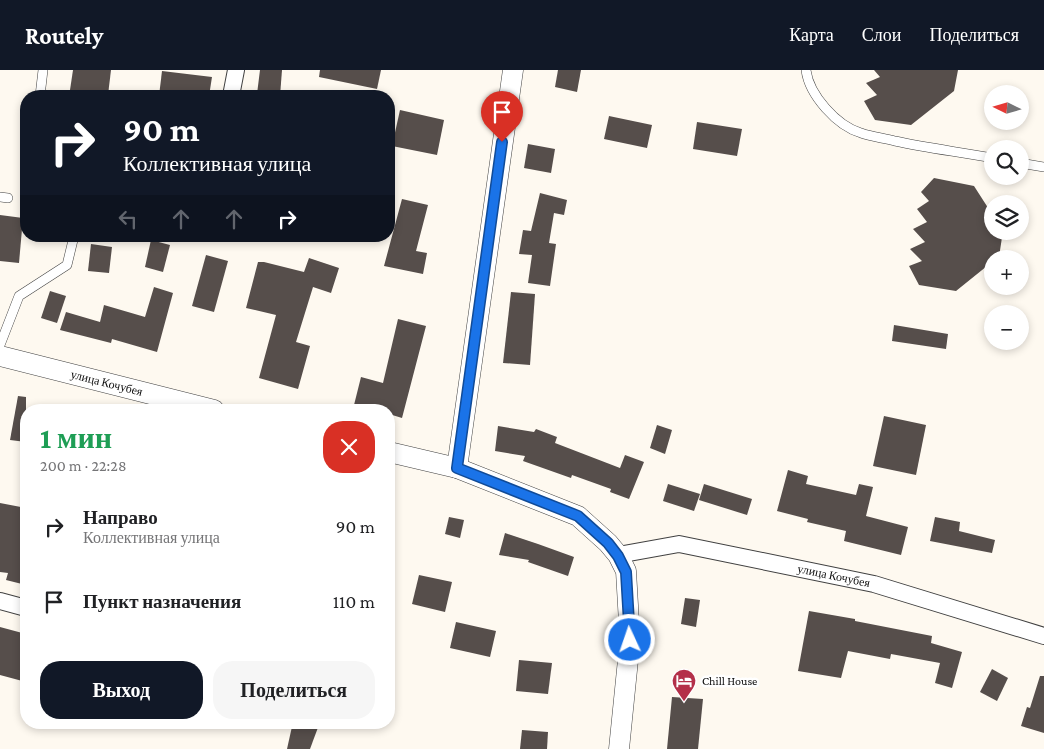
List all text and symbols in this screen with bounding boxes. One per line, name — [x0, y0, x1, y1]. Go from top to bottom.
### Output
text: Routely — [25, 22, 104, 49]
text: Карта — [789, 25, 834, 45]
text: Слои — [862, 25, 901, 45]
text: Поделиться — [929, 25, 1019, 45]
north arrow — [984, 85, 1029, 130]
map controls — [984, 85, 1029, 350]
pin — [481, 91, 523, 142]
icon: arrive — [488, 98, 516, 126]
icon: right — [40, 110, 105, 175]
text: 90 m — [123, 110, 200, 149]
button: search — [984, 140, 1029, 185]
text: Коллективная улица — [123, 151, 311, 176]
button: layers — [984, 195, 1029, 240]
icon: left — [114, 205, 142, 233]
icon: ahead — [167, 205, 195, 233]
icon: ahead — [220, 205, 248, 233]
icon: right — [273, 205, 301, 233]
button: + — [984, 250, 1029, 295]
button: − — [984, 305, 1029, 350]
street label: улица Кочубея — [69, 367, 145, 399]
text: 1 мин — [40, 421, 112, 454]
button: close — [323, 421, 375, 473]
text: 200 m · 22:28 — [40, 457, 126, 474]
text: Направо — [83, 507, 158, 528]
icon: right — [40, 513, 68, 541]
text: 90 m — [336, 516, 375, 537]
text: Коллективная улица — [83, 529, 220, 546]
street label: улица Кочубея — [796, 561, 872, 590]
icon: arrive — [40, 588, 68, 616]
text: Пункт назначения — [83, 591, 241, 612]
text: 110 m — [333, 591, 375, 612]
position arrow — [603, 613, 655, 665]
button: Выход — [40, 661, 203, 719]
button: Поделиться — [213, 661, 375, 719]
hotel icon: Chill House — [671, 668, 697, 702]
place label: Chill House — [702, 674, 757, 688]

